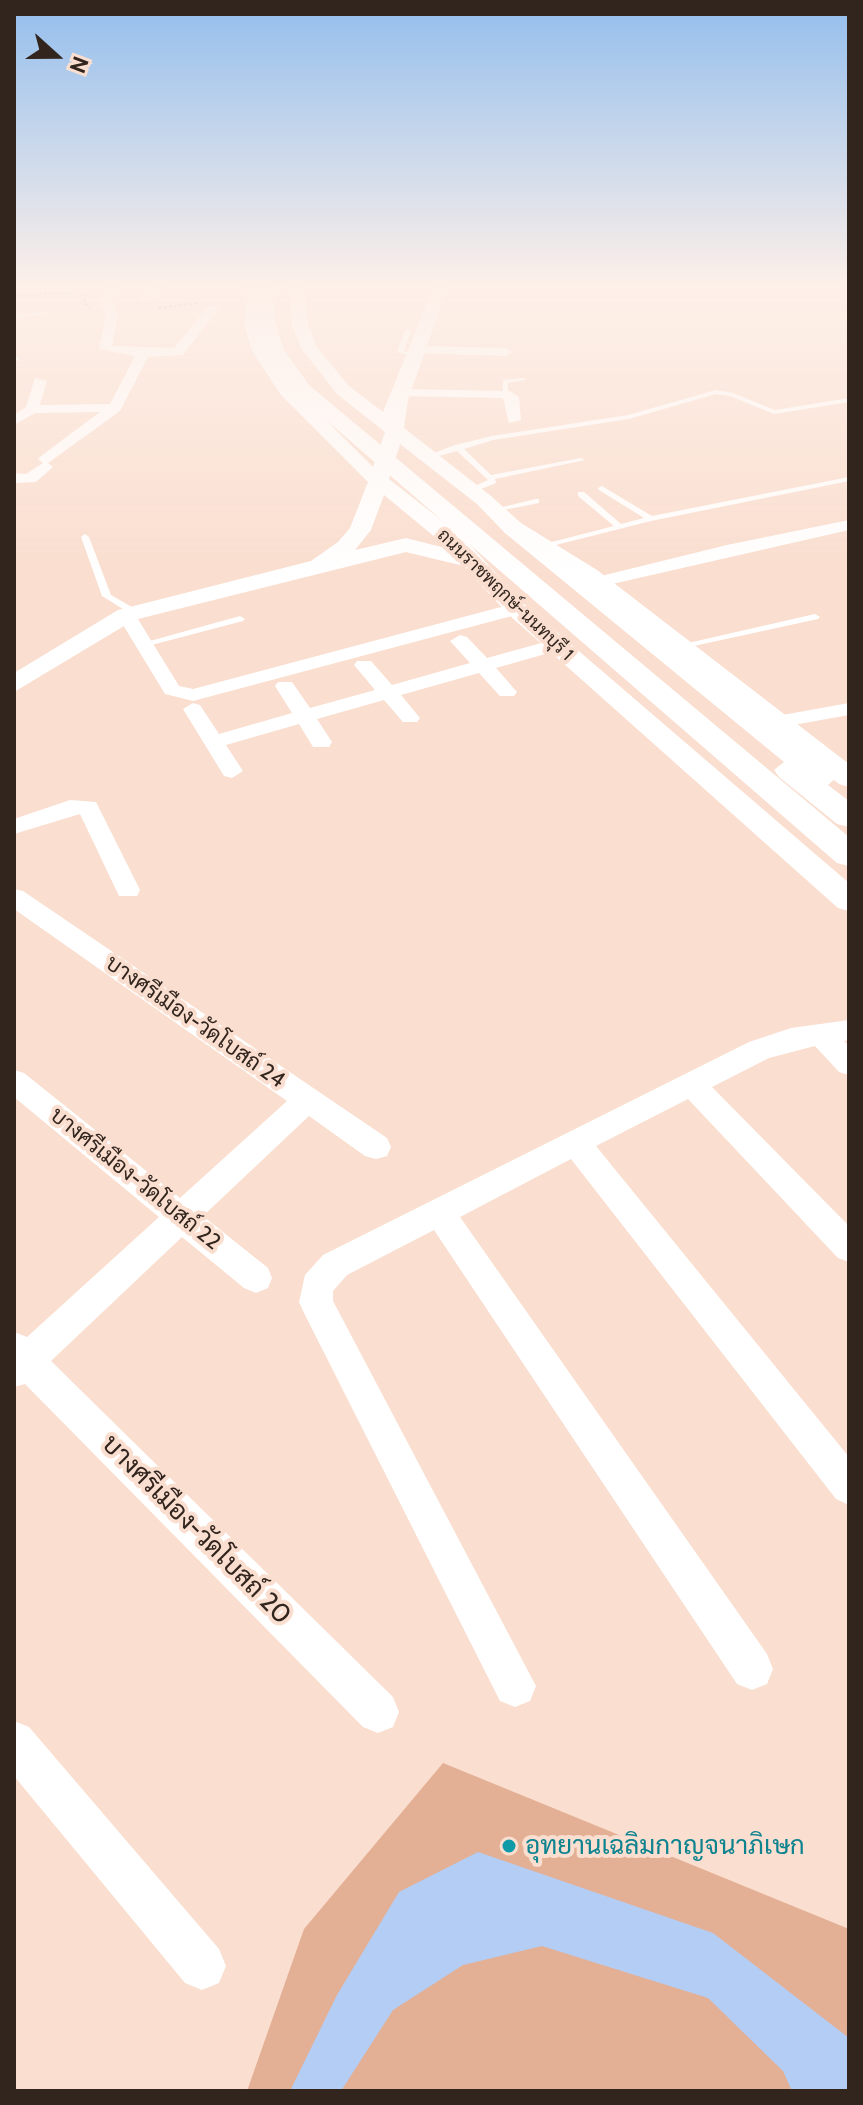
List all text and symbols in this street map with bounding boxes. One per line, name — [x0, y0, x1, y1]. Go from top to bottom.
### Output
north arrow — [16, 16, 96, 96]
text: N — [63, 53, 94, 77]
street label: ถนนราชพฤกษ์-นนทบุรี 1 — [433, 525, 577, 665]
street label: บางศรีเมือง-วัดโบสถ์ 24 — [100, 950, 290, 1094]
street label: บางศรีเมือง-วัดโบสถ์ 22 — [44, 1102, 226, 1256]
street label: บางศรีเมือง-วัดโบสถ์ 20 — [95, 1429, 297, 1631]
place label: อุทยานเฉลิมกาญจนาภิเษก — [525, 1830, 805, 1862]
marker: อุทยานเฉลิมกาญจนาภิเษก — [500, 1837, 518, 1855]

